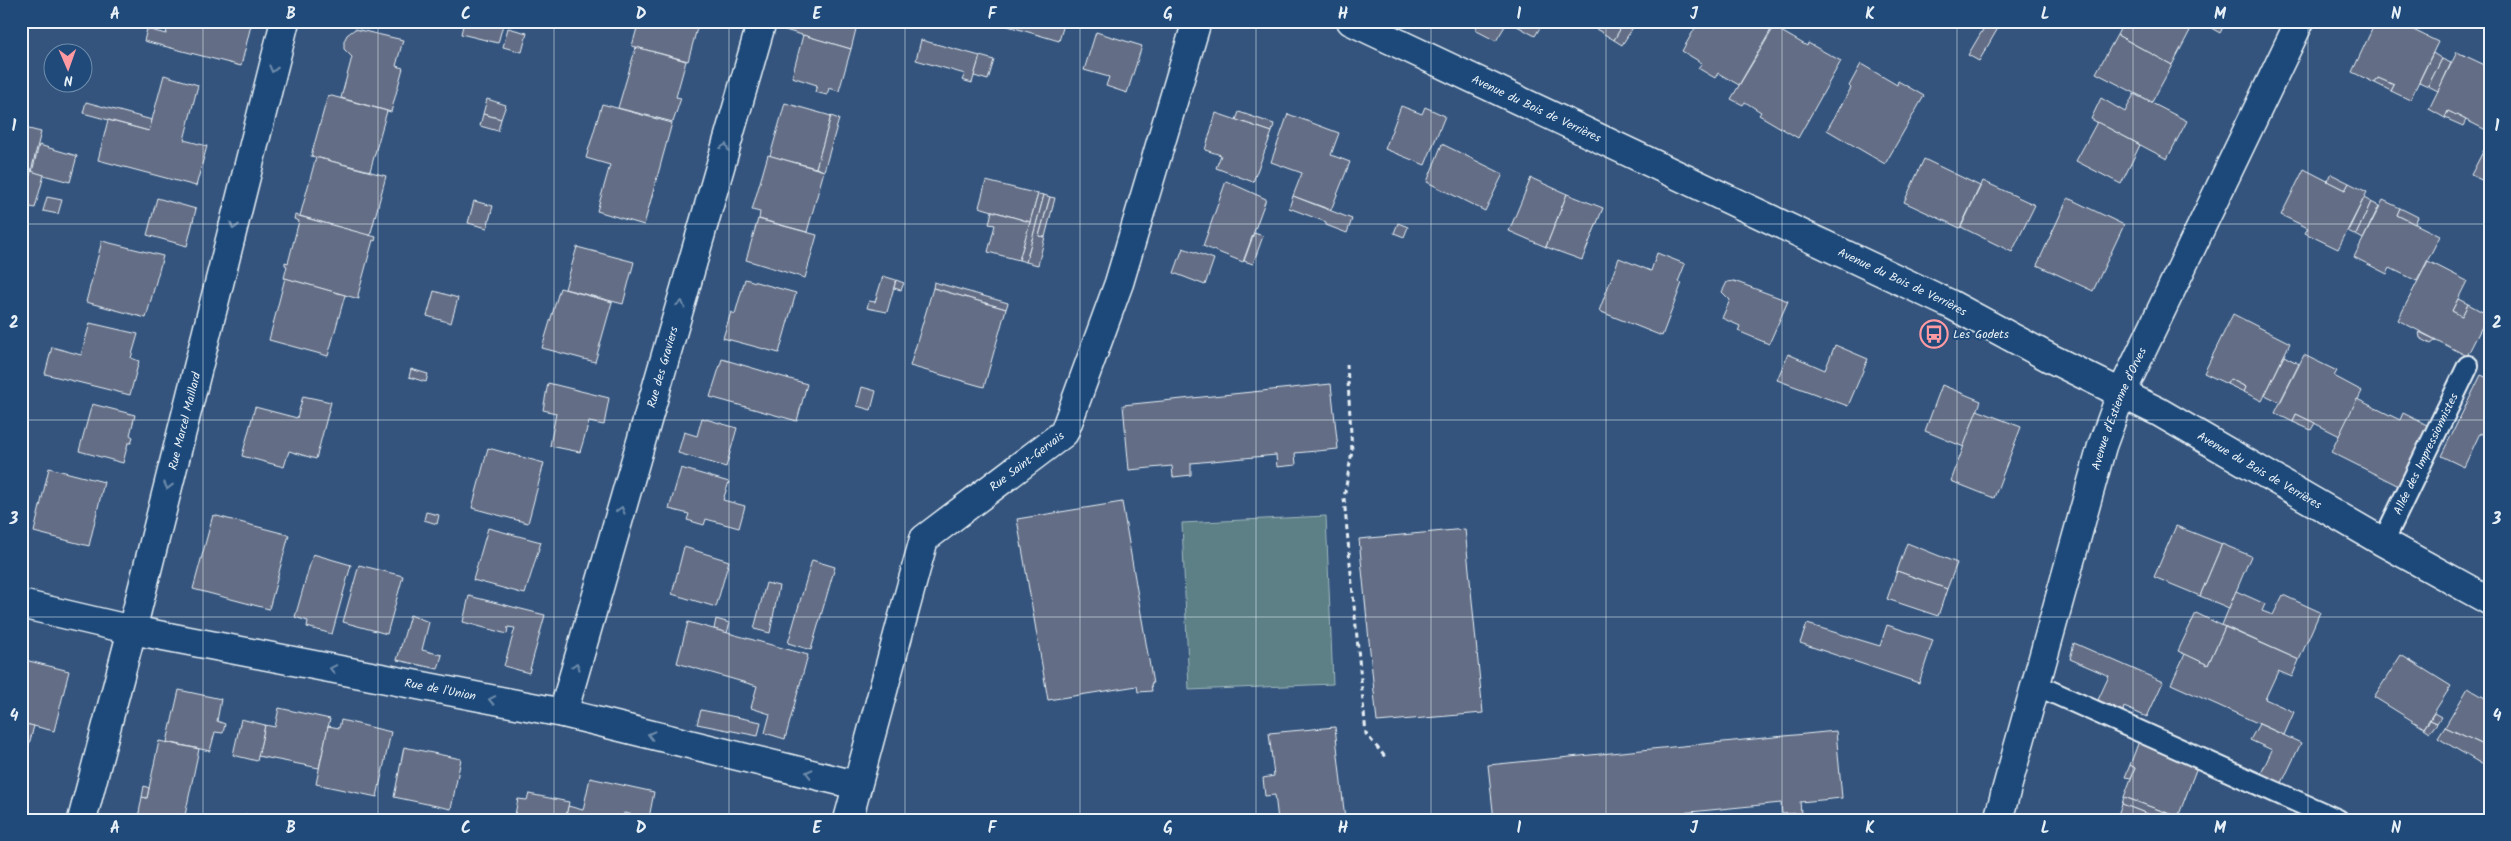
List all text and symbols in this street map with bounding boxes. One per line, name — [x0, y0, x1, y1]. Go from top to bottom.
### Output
text: A — [110, 2, 120, 27]
text: B — [286, 2, 296, 27]
text: C — [461, 2, 471, 27]
text: D — [636, 2, 647, 27]
text: E — [813, 2, 823, 27]
text: F — [988, 2, 998, 27]
text: G — [1163, 2, 1173, 27]
text: H — [1338, 2, 1348, 27]
text: I — [1517, 2, 1522, 27]
text: J — [1690, 2, 1699, 27]
text: K — [1865, 2, 1875, 27]
text: L — [2041, 2, 2049, 27]
text: M — [2214, 2, 2227, 27]
text: N — [2391, 2, 2401, 27]
north arrow — [42, 42, 92, 92]
one-way arrow — [268, 64, 279, 73]
text: N — [63, 69, 73, 91]
street label: Avenue du Bois de Verrières — [1468, 70, 1604, 148]
text: 1 — [12, 114, 17, 139]
text: 1 — [2495, 114, 2500, 139]
one-way arrow — [720, 144, 730, 152]
one-way arrow — [229, 222, 239, 230]
street label: Avenue du Bois de Verrières — [1834, 243, 1970, 321]
one-way arrow — [675, 300, 685, 308]
text: 2 — [9, 311, 19, 336]
text: 2 — [2492, 311, 2502, 336]
bus stop icon: Les Godets — [1919, 319, 1949, 349]
street label: Rue des Graviers — [642, 324, 684, 410]
place label: Les Godets — [1953, 325, 2009, 344]
street label: Avenue d'Estienne d'Orves — [2087, 344, 2152, 472]
street label: Rue Marcel Maillard — [164, 369, 207, 472]
street label: Allée des Impressionnistes — [2389, 390, 2464, 518]
street label: Rue Saint-Gervais — [985, 427, 1069, 496]
street label: Avenue du Bois de Verrières — [2193, 427, 2325, 514]
one-way arrow — [164, 481, 174, 489]
text: 3 — [9, 507, 19, 532]
one-way arrow — [616, 507, 626, 515]
text: 3 — [2492, 507, 2502, 532]
one-way arrow — [571, 663, 581, 671]
one-way arrow — [328, 664, 337, 674]
street label: Rue de l'Union — [403, 674, 477, 706]
one-way arrow — [488, 695, 497, 705]
text: 4 — [10, 704, 19, 729]
text: 4 — [2493, 704, 2502, 729]
one-way arrow — [646, 730, 655, 741]
one-way arrow — [804, 768, 813, 779]
text: A — [110, 816, 120, 841]
text: B — [286, 816, 296, 841]
text: C — [461, 816, 471, 841]
text: D — [636, 816, 647, 841]
text: E — [813, 816, 823, 841]
text: F — [988, 816, 998, 841]
text: G — [1163, 816, 1173, 841]
text: H — [1338, 816, 1348, 841]
text: I — [1517, 816, 1522, 841]
text: J — [1690, 816, 1699, 841]
text: K — [1865, 816, 1875, 841]
text: L — [2041, 816, 2049, 841]
text: M — [2214, 816, 2227, 841]
text: N — [2391, 816, 2401, 841]

